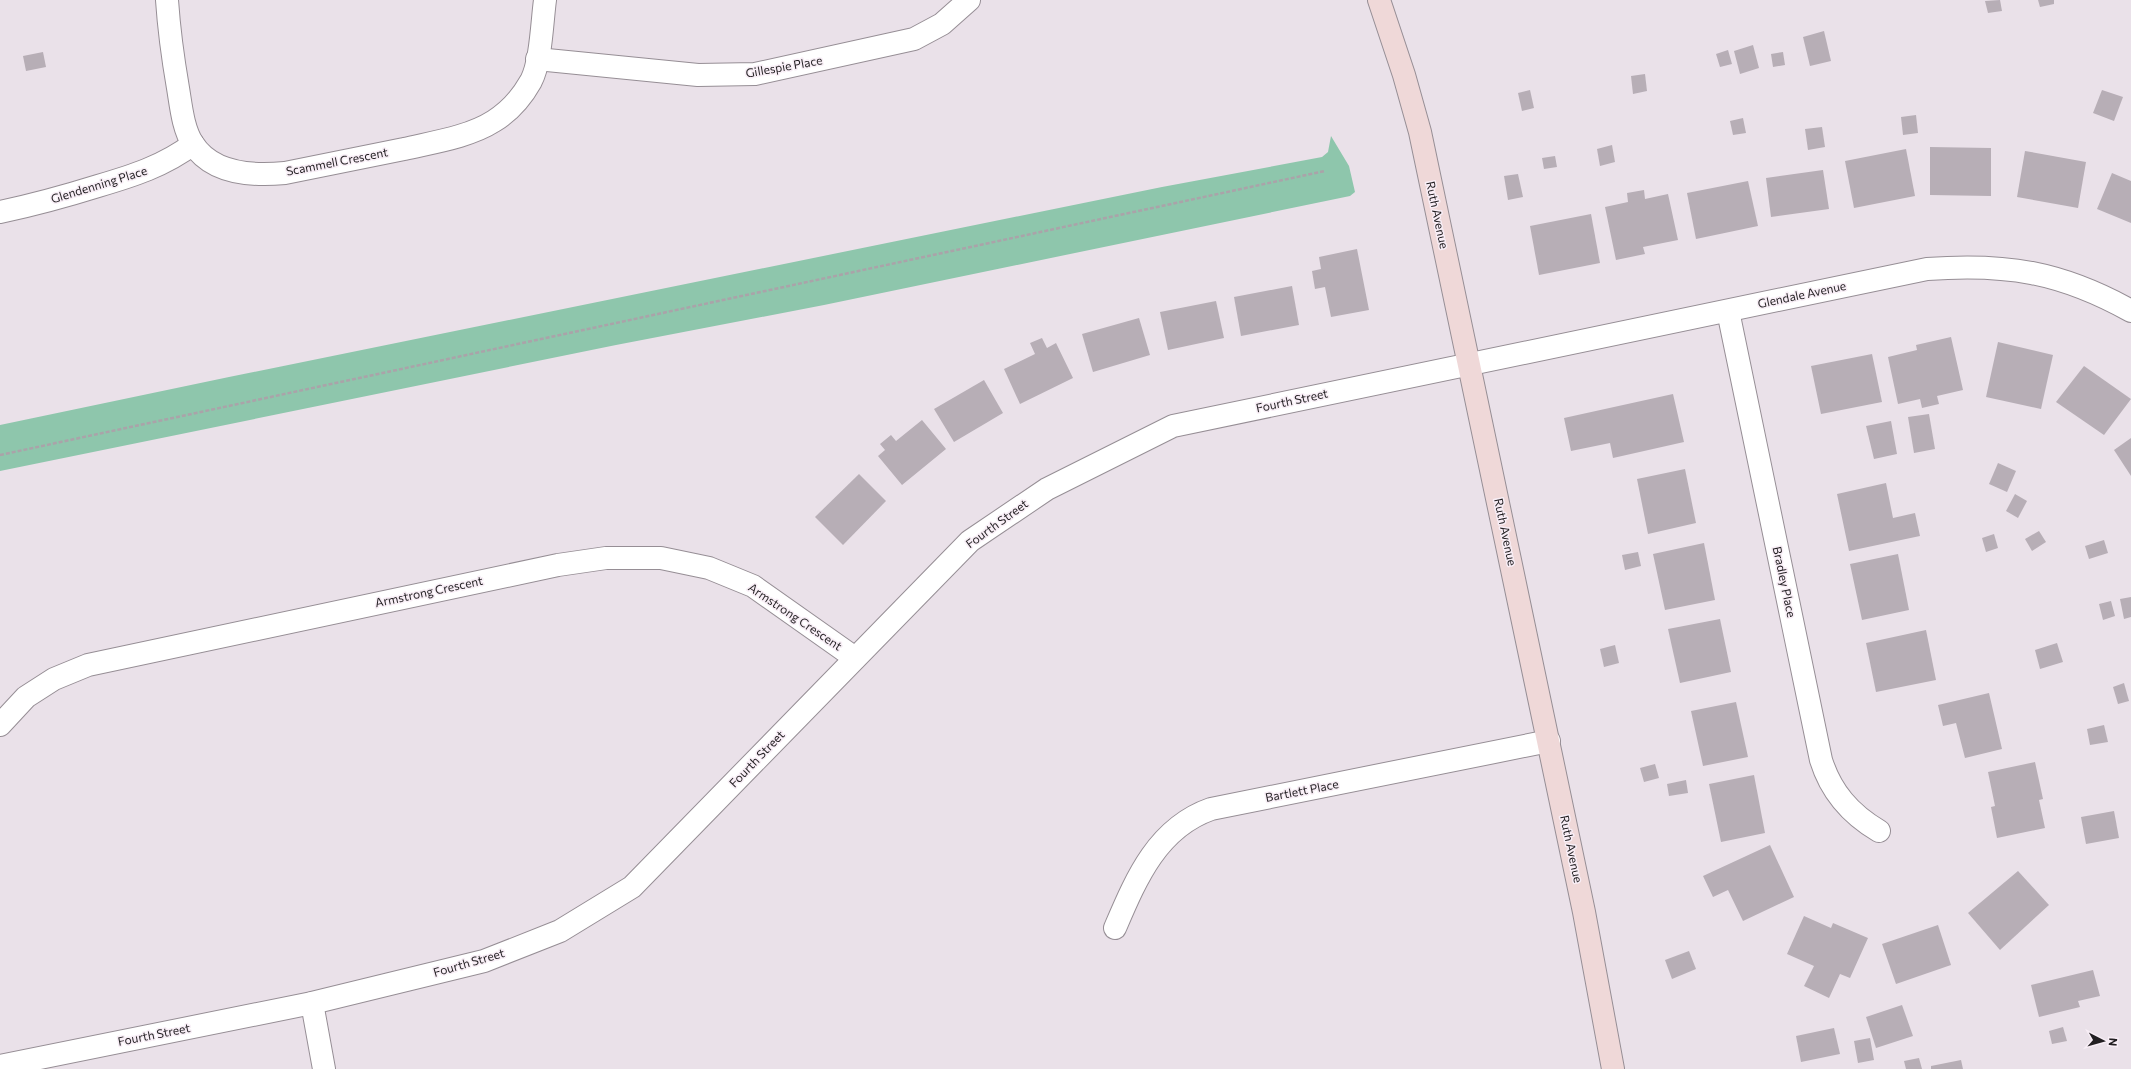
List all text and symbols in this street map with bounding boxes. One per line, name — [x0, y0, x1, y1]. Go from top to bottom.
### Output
street label: Gillespie Place — [744, 52, 823, 80]
street label: Scammell Crescent — [285, 144, 389, 178]
street label: Glendenning Place — [49, 163, 149, 205]
street label: Ruth Avenue — [1424, 180, 1452, 250]
street label: Glendale Avenue — [1756, 278, 1847, 310]
street label: Fourth Street — [1254, 386, 1329, 414]
street label: Fourth Street — [963, 496, 1030, 550]
street label: Ruth Avenue — [1492, 497, 1520, 567]
street label: Bradley Place — [1771, 545, 1799, 619]
street label: Armstrong Crescent — [374, 573, 484, 609]
street label: Armstrong Crescent — [746, 580, 845, 653]
street label: Fourth Street — [726, 727, 787, 790]
street label: Bartlett Place — [1264, 776, 1340, 804]
street label: Ruth Avenue — [1558, 814, 1586, 884]
street label: Fourth Street — [432, 945, 506, 979]
street label: Fourth Street — [116, 1020, 191, 1048]
north arrow — [2083, 1021, 2123, 1061]
text: N — [2107, 1037, 2120, 1047]

